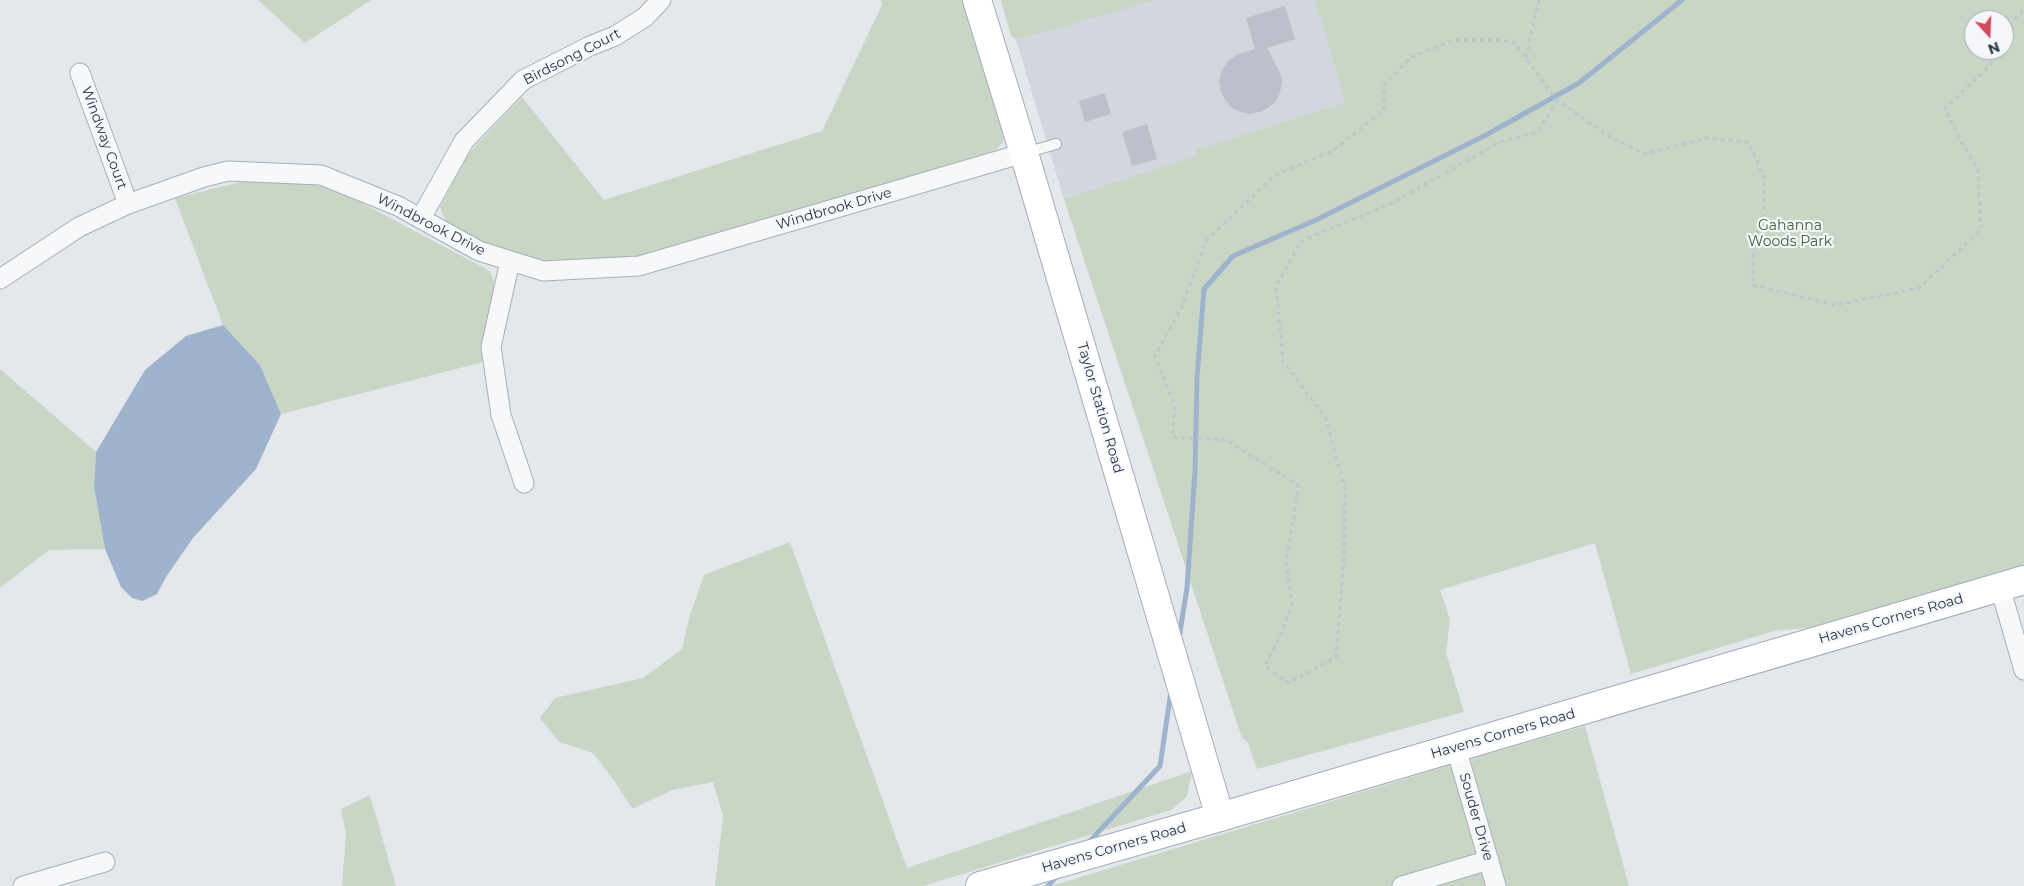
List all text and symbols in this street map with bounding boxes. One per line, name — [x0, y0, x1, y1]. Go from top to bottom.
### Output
north arrow — [1964, 10, 2014, 60]
street label: Birdsong Court — [521, 25, 623, 89]
text: N — [1985, 38, 2002, 59]
street label: Windway Court — [78, 84, 130, 192]
street label: Windbrook Drive — [774, 184, 894, 234]
street label: Windbrook Drive — [374, 190, 488, 260]
park label: Gahanna Woods Park — [1748, 218, 1832, 250]
street label: Taylor Station Road — [1073, 341, 1127, 475]
street label: Havens Corners Road — [1817, 590, 1965, 648]
street label: Havens Corners Road — [1429, 705, 1577, 763]
street label: Souder Drive — [1455, 771, 1497, 863]
street label: Havens Corners Road — [1040, 819, 1188, 877]

